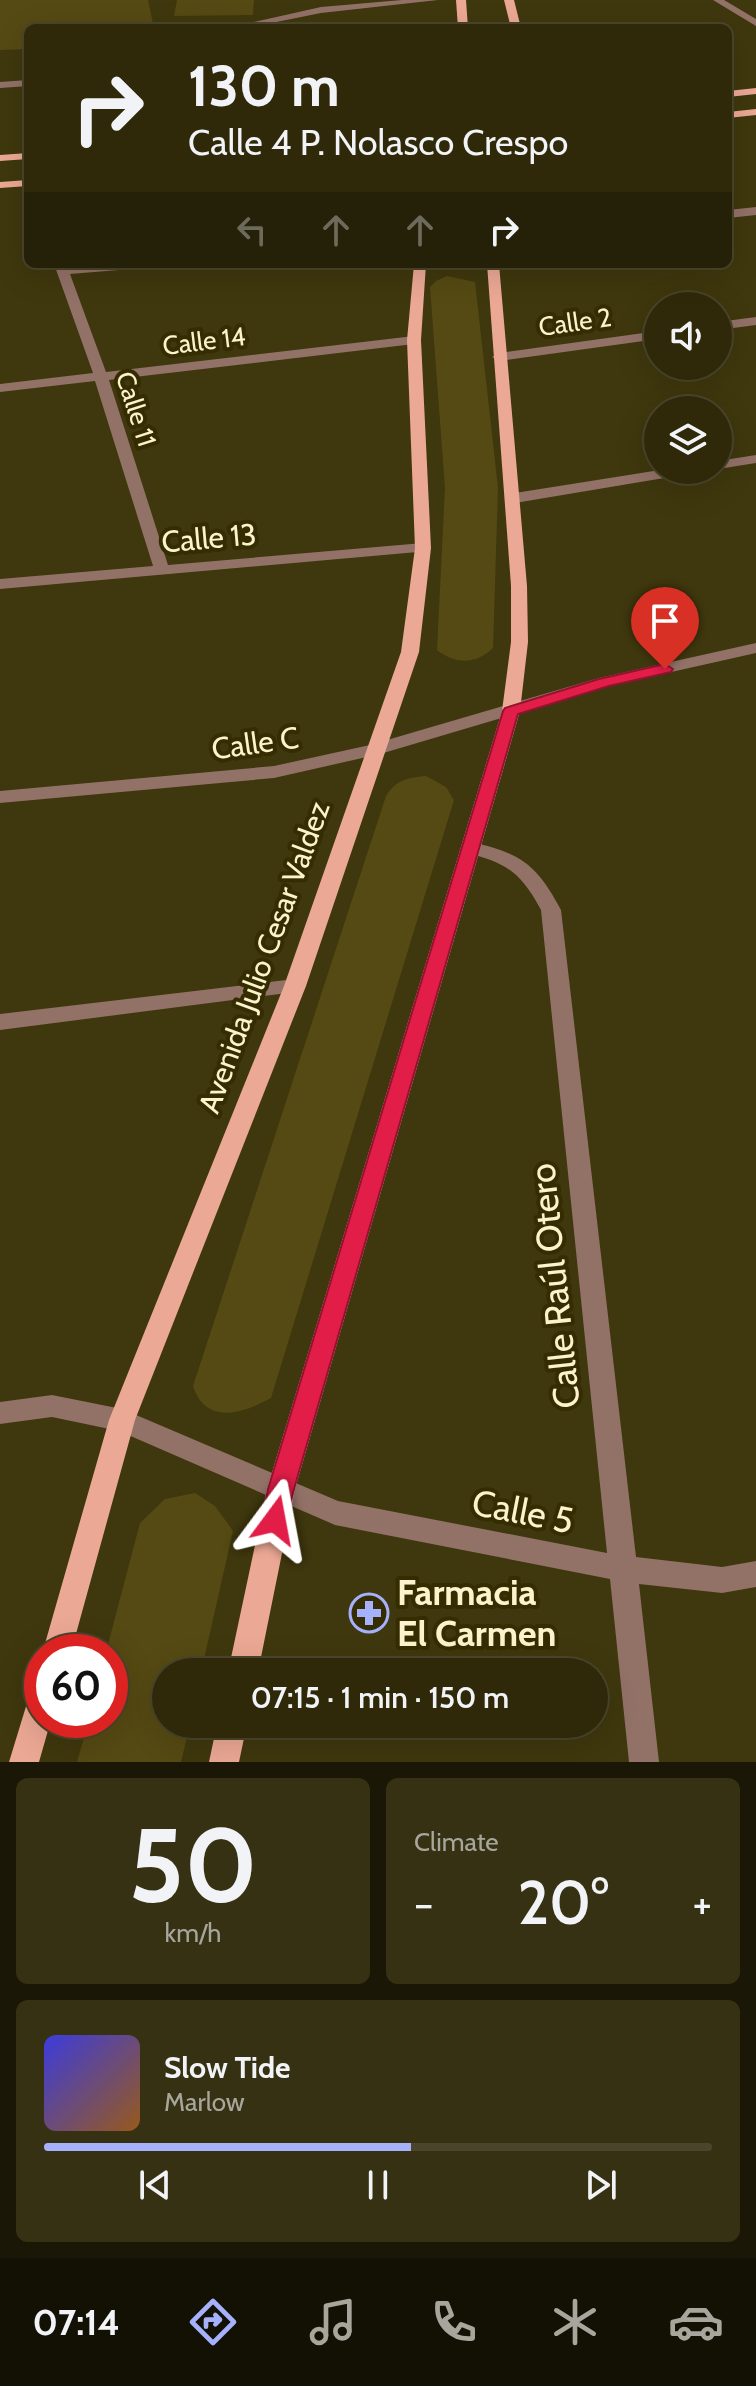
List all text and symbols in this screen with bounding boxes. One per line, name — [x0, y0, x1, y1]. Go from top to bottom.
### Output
text: 130 m — [188, 52, 340, 120]
icon: right — [56, 56, 160, 160]
text: Calle 4 P. Nolasco Crespo — [188, 120, 568, 164]
icon: left — [230, 208, 274, 252]
icon: ahead — [314, 208, 358, 252]
icon: ahead — [398, 208, 442, 252]
icon: right — [482, 208, 526, 252]
map controls — [644, 292, 732, 484]
button: sound — [644, 292, 732, 380]
street label: Calle 2 — [536, 301, 614, 343]
street label: Calle 14 — [161, 320, 247, 362]
street label: Calle 11 — [109, 368, 163, 450]
button: layers — [644, 396, 732, 484]
street label: Calle 13 — [160, 515, 258, 561]
pin — [631, 587, 699, 669]
icon: arrive — [643, 599, 687, 643]
street label: Calle C — [209, 719, 301, 767]
street label: Avenida Julio Cesar Valdez — [190, 796, 338, 1118]
street label: Calle Raúl Otero — [519, 1161, 589, 1411]
position arrow — [233, 1478, 317, 1562]
street label: Calle 5 — [469, 1480, 577, 1542]
place label: Farmacia El Carmen — [397, 1570, 556, 1655]
pharmacy icon: Farmacia El Carmen — [348, 1592, 390, 1634]
speed limit sign: 60 — [24, 1634, 128, 1738]
text: 07:15 · 1 min · 150 m — [251, 1679, 509, 1716]
text: 50 — [128, 1802, 258, 1928]
text: Climate — [414, 1826, 499, 1858]
text: 20° — [517, 1866, 609, 1939]
text: − — [414, 1877, 433, 1930]
text: + — [693, 1877, 712, 1930]
text: km/h — [165, 1917, 221, 1949]
text: Slow Tide — [164, 2049, 291, 2086]
text: Marlow — [164, 2086, 245, 2118]
icon: previous — [133, 2163, 177, 2207]
icon: pause — [356, 2163, 400, 2207]
icon: next — [579, 2163, 623, 2207]
icon: directions — [185, 2294, 241, 2350]
icon: music — [305, 2294, 361, 2350]
icon: phone — [426, 2294, 482, 2350]
icon: climate — [547, 2294, 603, 2350]
icon: car — [668, 2294, 724, 2350]
text: 07:14 — [32, 2300, 120, 2344]

